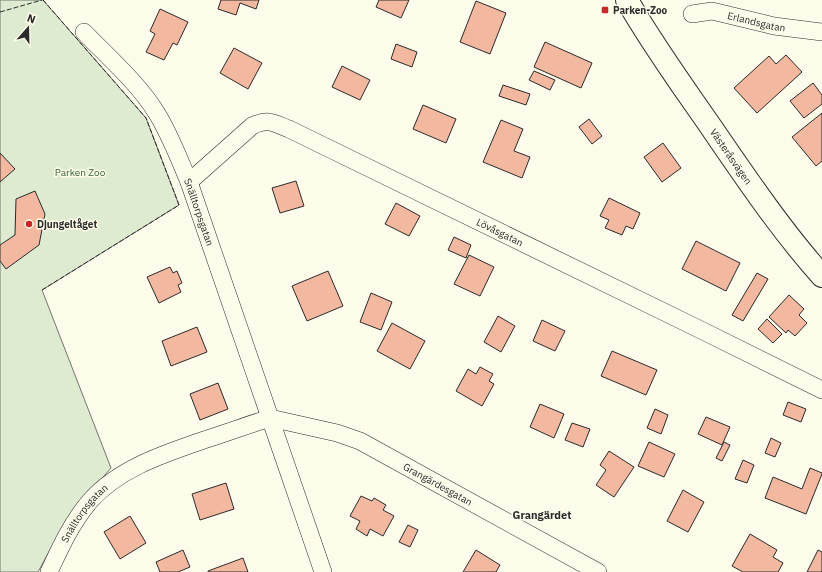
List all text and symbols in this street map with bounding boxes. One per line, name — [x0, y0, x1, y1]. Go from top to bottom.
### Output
place label: Parken-Zoo — [613, 4, 668, 17]
marker: Parken-Zoo — [600, 5, 610, 15]
north arrow — [8, 8, 48, 48]
street label: Erlandsgatan — [726, 9, 786, 34]
text: N — [25, 11, 38, 27]
street label: Västeråsvägen — [707, 126, 755, 187]
park label: Parken Zoo — [55, 166, 106, 179]
street label: Snälltorpsgatan — [182, 176, 217, 247]
street label: Lövåsgatan — [474, 215, 526, 249]
place label: Djungeltåget — [37, 218, 97, 231]
marker: Djungeltåget — [24, 219, 34, 229]
street label: Grangärdesgatan — [401, 460, 475, 508]
street label: Snälltorpsgatan — [58, 481, 110, 545]
district label: Grangärdet — [513, 508, 571, 522]

